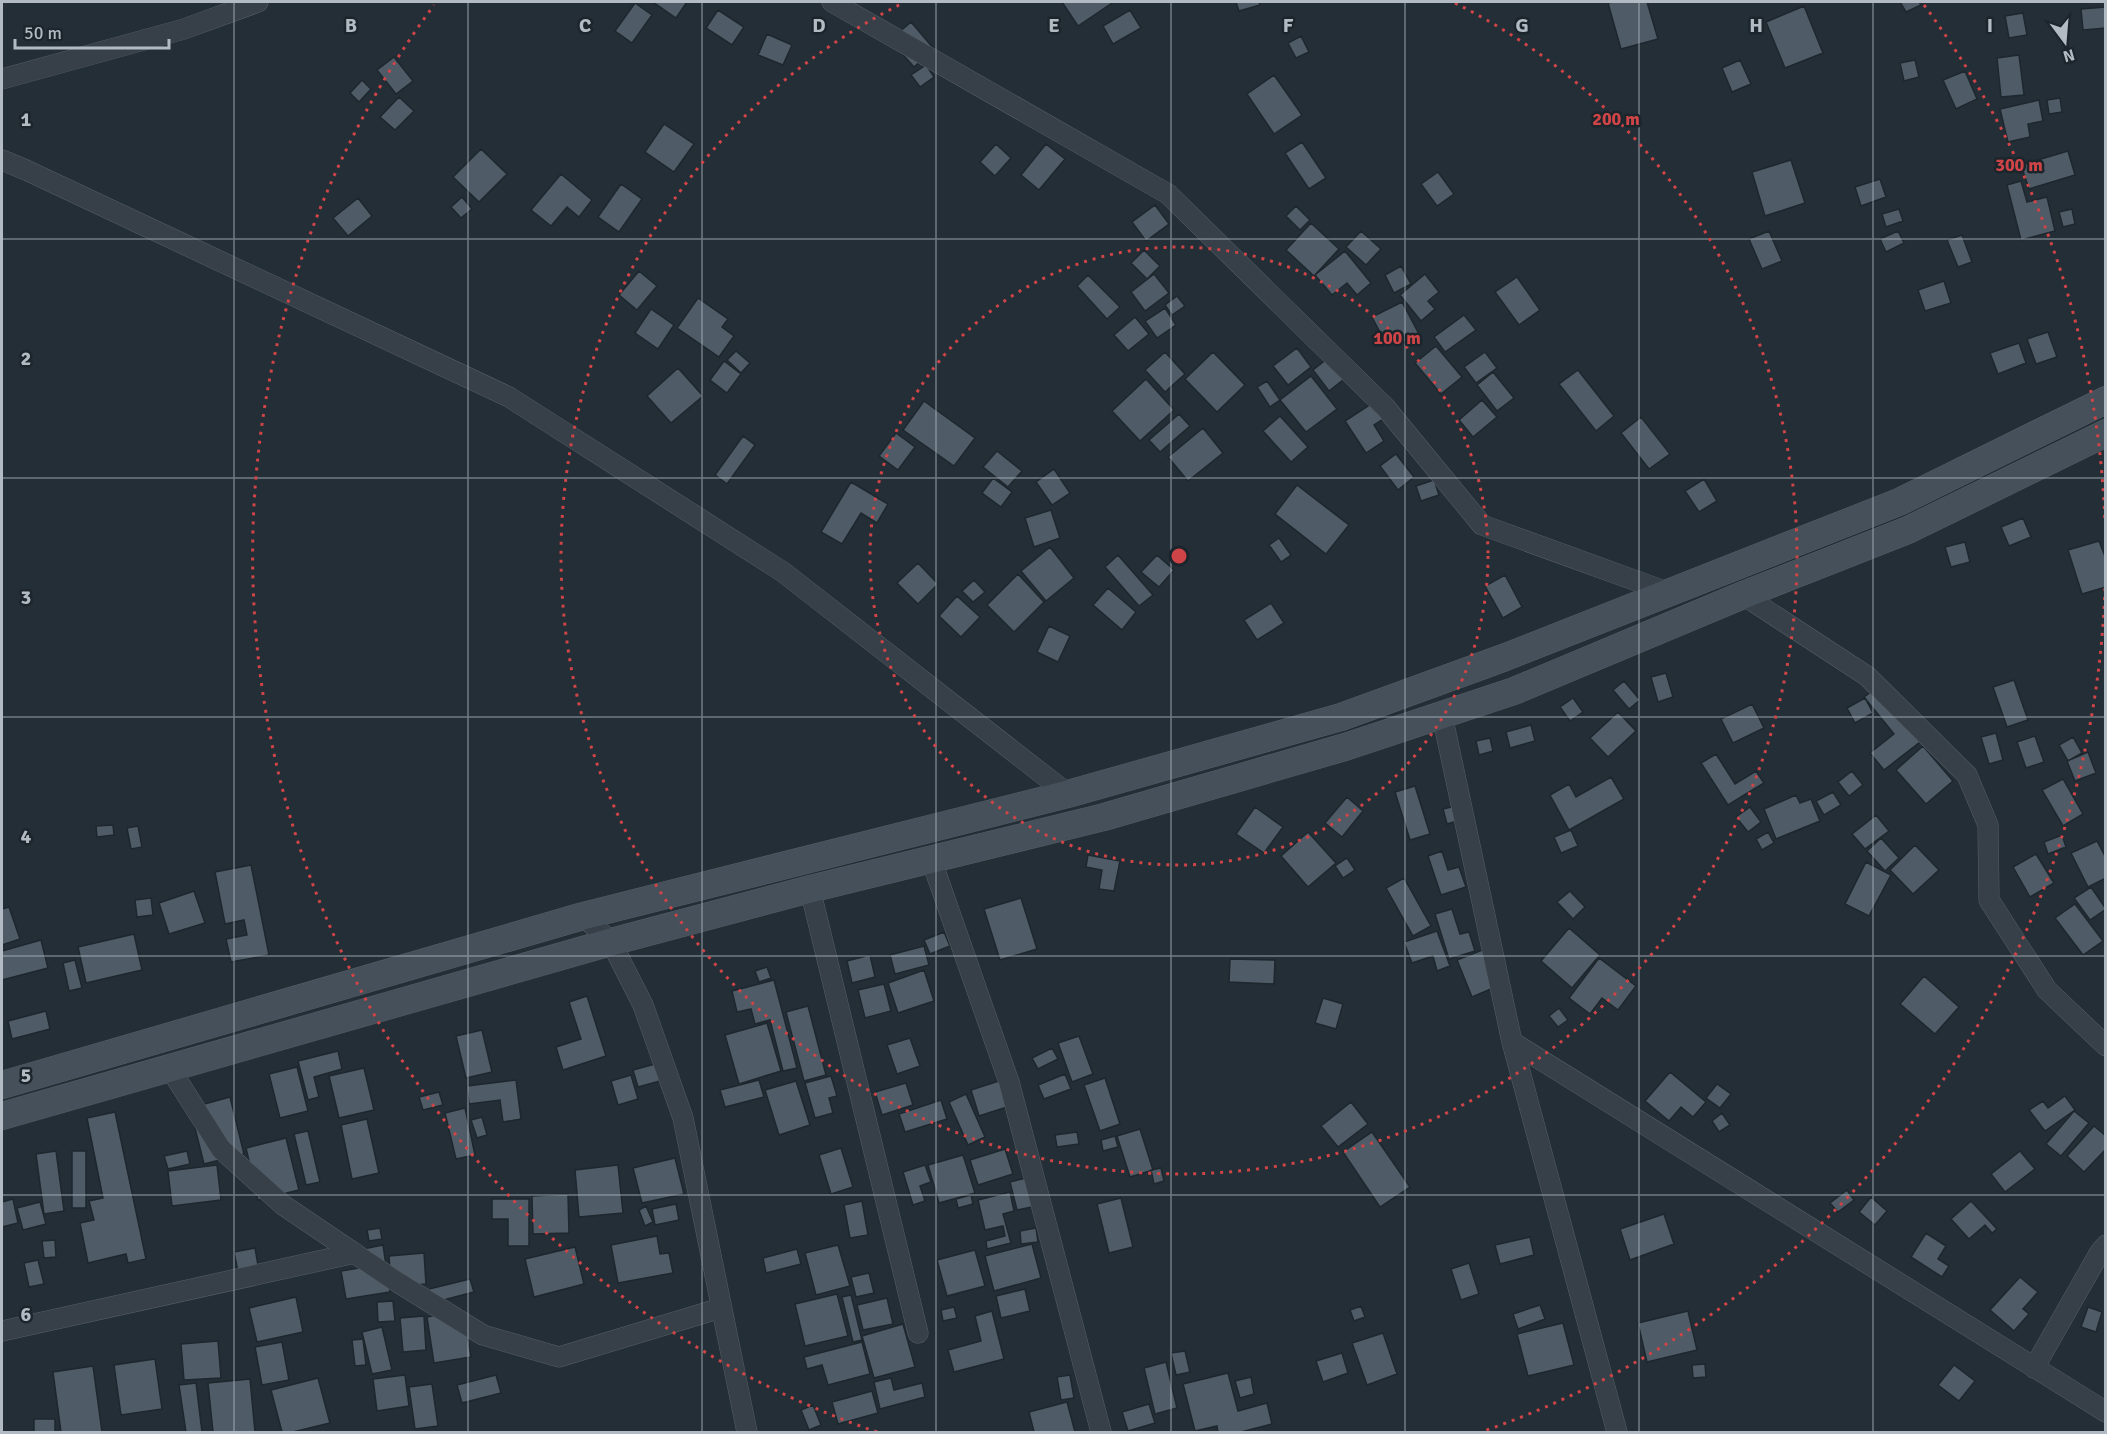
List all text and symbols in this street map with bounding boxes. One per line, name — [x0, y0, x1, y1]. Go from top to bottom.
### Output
scale bar — [15, 12, 170, 50]
north arrow — [2035, 12, 2095, 72]
text: B — [345, 13, 357, 38]
text: C — [579, 13, 591, 38]
text: D — [812, 13, 826, 38]
text: E — [1048, 13, 1060, 38]
text: F — [1283, 13, 1294, 38]
text: G — [1515, 13, 1529, 38]
text: H — [1749, 13, 1763, 38]
text: I — [1987, 13, 1993, 38]
text: 50 m — [24, 22, 62, 44]
text: N — [2061, 44, 2077, 67]
text: 1 — [21, 107, 32, 132]
text: 200 m — [1592, 108, 1640, 130]
text: 300 m — [1995, 154, 2043, 176]
text: 100 m — [1373, 327, 1421, 349]
text: 2 — [21, 346, 31, 371]
centre of rings — [1169, 546, 1189, 566]
text: 3 — [21, 585, 31, 610]
text: 4 — [21, 824, 32, 849]
text: 5 — [21, 1063, 31, 1088]
text: 6 — [21, 1302, 32, 1327]

